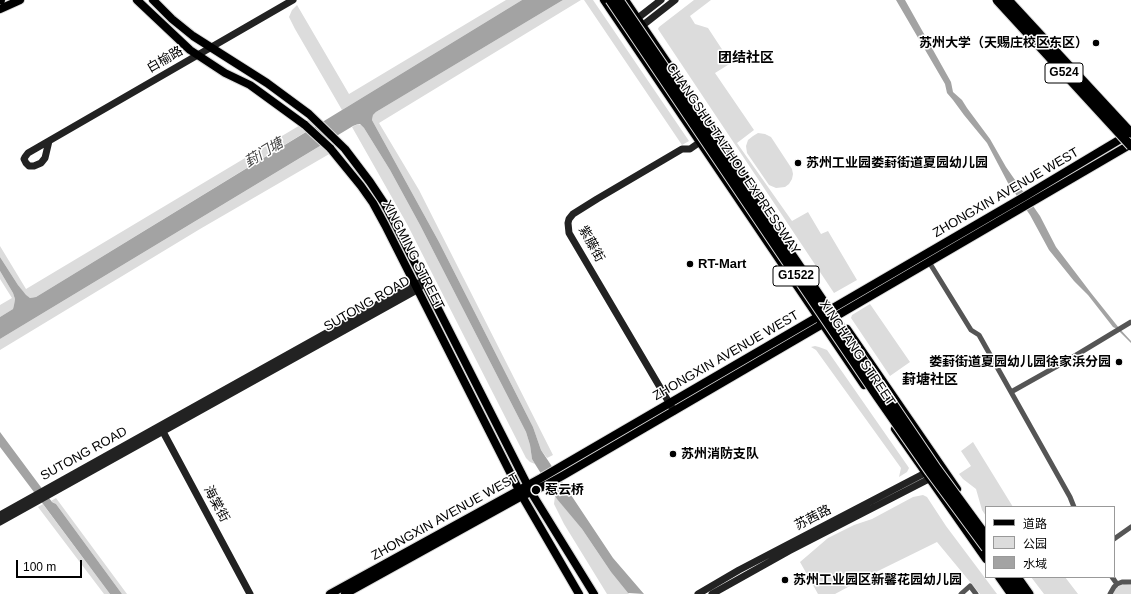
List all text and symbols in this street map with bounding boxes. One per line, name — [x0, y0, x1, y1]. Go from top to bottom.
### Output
place label: 苏州大学（天赐庄校区东区） — [919, 35, 1088, 51]
marker: 苏州大学（天赐庄校区东区） — [1091, 38, 1101, 48]
street label: 白榆路 — [144, 43, 186, 77]
district label: 团结社区 — [718, 50, 774, 66]
street label: CHANGSHU-TAIZHOU EXPRESSWAY — [663, 60, 803, 258]
road number: G524 — [1045, 63, 1083, 83]
water label: 葑门塘 — [242, 135, 286, 171]
street label: ZHONGXIN AVENUE WEST — [930, 145, 1082, 241]
place label: 苏州工业园娄葑街道夏园幼儿园 — [806, 155, 988, 171]
marker: 苏州工业园娄葑街道夏园幼儿园 — [793, 158, 803, 168]
street label: XINGMING STREET — [379, 198, 447, 312]
street label: 紫藤街 — [575, 223, 607, 265]
place label: RT-Mart — [698, 256, 746, 272]
marker: RT-Mart — [685, 259, 695, 269]
road number: G1522 — [773, 266, 819, 286]
street label: SUTONG ROAD — [321, 273, 413, 335]
street label: XINGHANG STREET — [816, 297, 898, 409]
street label: ZHONGXIN AVENUE WEST — [650, 308, 802, 404]
place label: 娄葑街道夏园幼儿园徐家浜分园 — [929, 354, 1111, 370]
marker: 娄葑街道夏园幼儿园徐家浜分园 — [1114, 357, 1124, 367]
district label: 葑塘社区 — [902, 372, 958, 388]
street label: SUTONG ROAD — [38, 424, 130, 484]
place label: 苏州消防支队 — [681, 446, 759, 462]
marker: 苏州消防支队 — [668, 449, 678, 459]
street label: ZHONGXIN AVENUE WEST — [369, 470, 521, 564]
place label: 惹云桥 — [545, 482, 584, 498]
street label: 海棠街 — [200, 483, 232, 525]
marker: 惹云桥 — [530, 484, 542, 496]
street label: 苏茜路 — [792, 502, 834, 534]
legend — [985, 506, 1115, 578]
text: 道路 — [1023, 517, 1047, 531]
text: 公园 — [1023, 537, 1047, 551]
scale bar — [18, 552, 84, 578]
text: 水域 — [1023, 557, 1047, 571]
text: 100 m — [23, 560, 56, 574]
place label: 苏州工业园区新馨花园幼儿园 — [793, 572, 962, 588]
marker: 苏州工业园区新馨花园幼儿园 — [780, 575, 790, 585]

